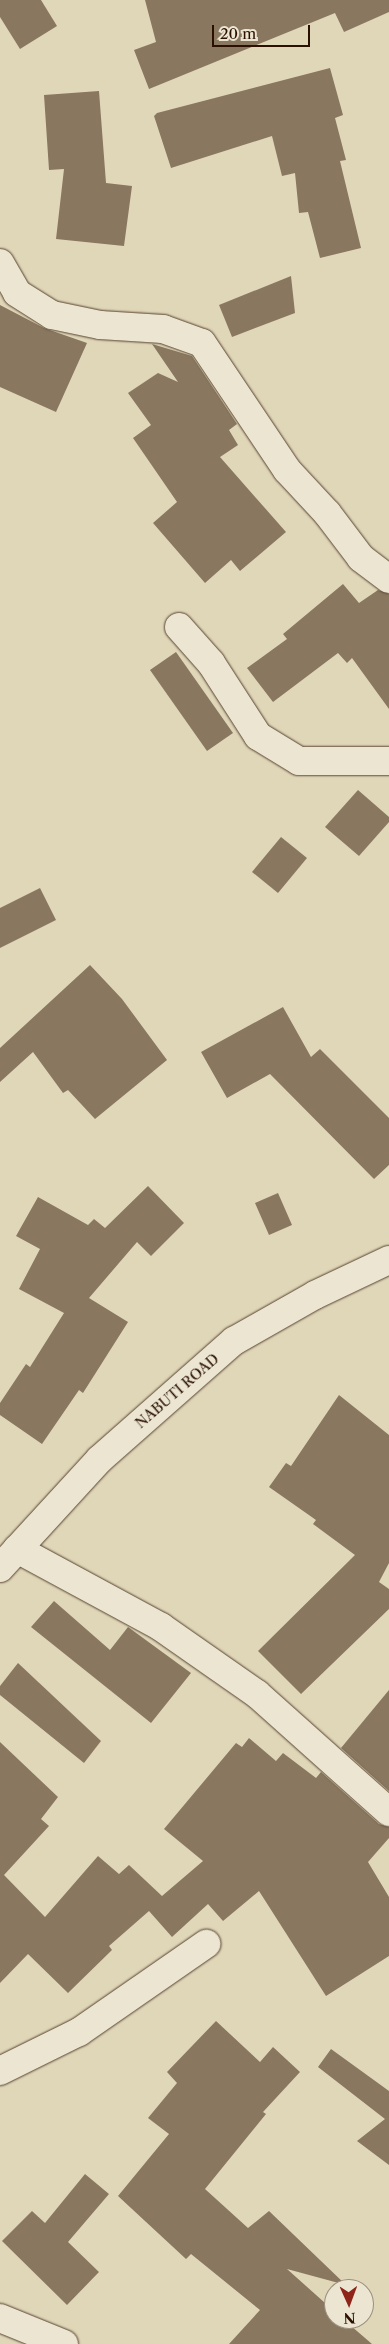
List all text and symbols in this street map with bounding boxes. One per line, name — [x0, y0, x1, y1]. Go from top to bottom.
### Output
scale bar — [214, 15, 312, 47]
text: 20 m — [220, 24, 256, 43]
street label: NABUTI ROAD — [132, 1350, 222, 1432]
north arrow — [324, 2279, 374, 2329]
text: N — [343, 2309, 356, 2327]

